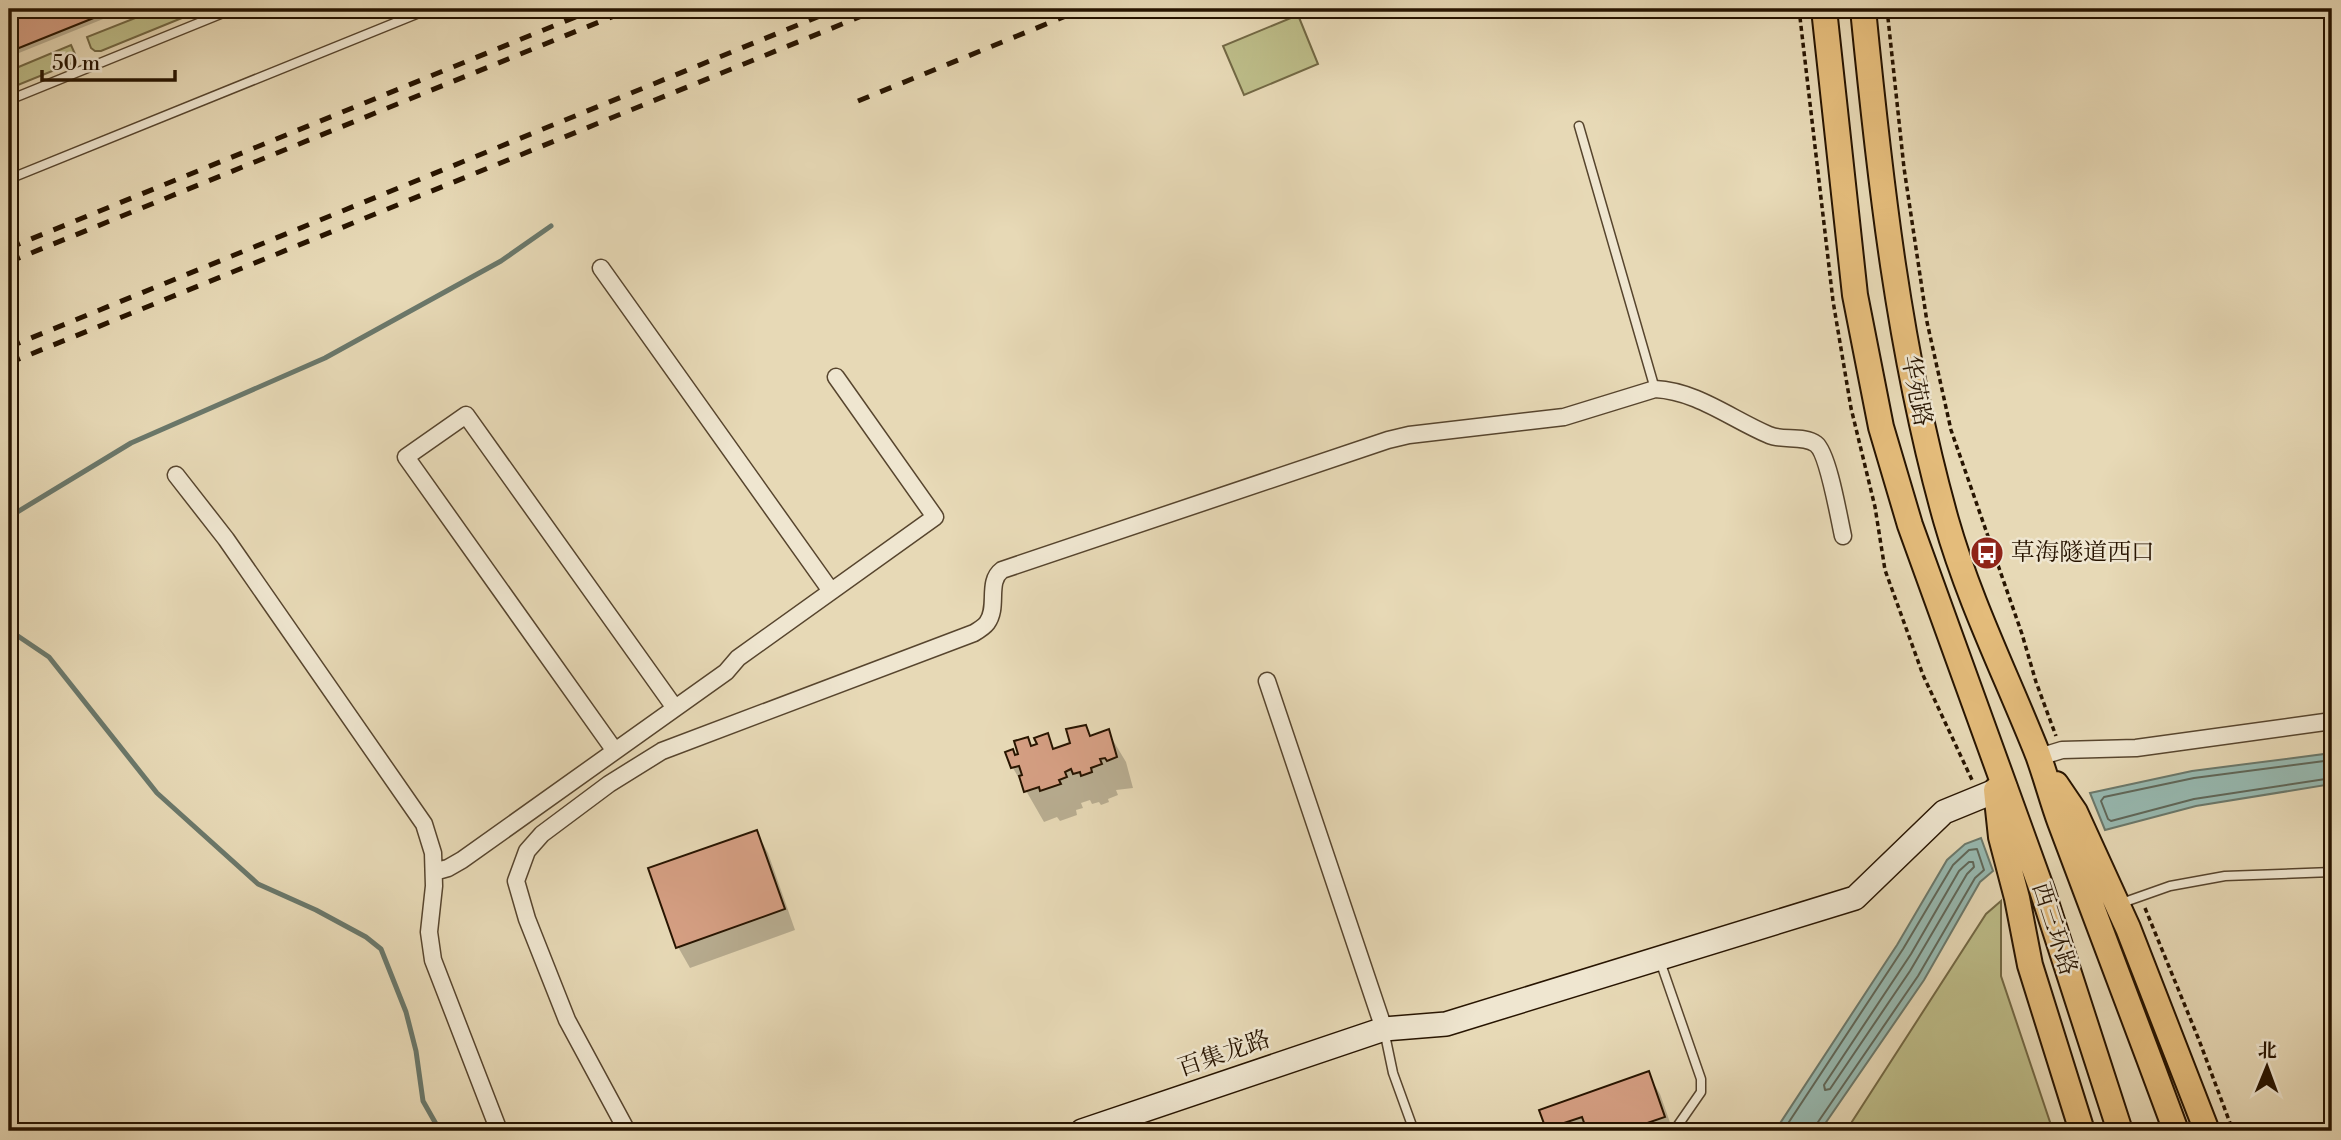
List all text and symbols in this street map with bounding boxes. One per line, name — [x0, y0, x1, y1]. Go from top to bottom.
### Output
scale bar — [42, 38, 175, 82]
text: 50 m — [52, 51, 100, 77]
street label: 华苑路 — [1894, 353, 1938, 429]
bus stop icon: 草海隧道西口 — [1968, 534, 2006, 572]
place label: 草海隧道西口 — [2011, 538, 2155, 568]
street label: 西三环路 — [2025, 879, 2083, 979]
street label: 百集龙路 — [1174, 1024, 1274, 1084]
north arrow — [2232, 1032, 2302, 1102]
text: 北 — [2258, 1039, 2277, 1063]

